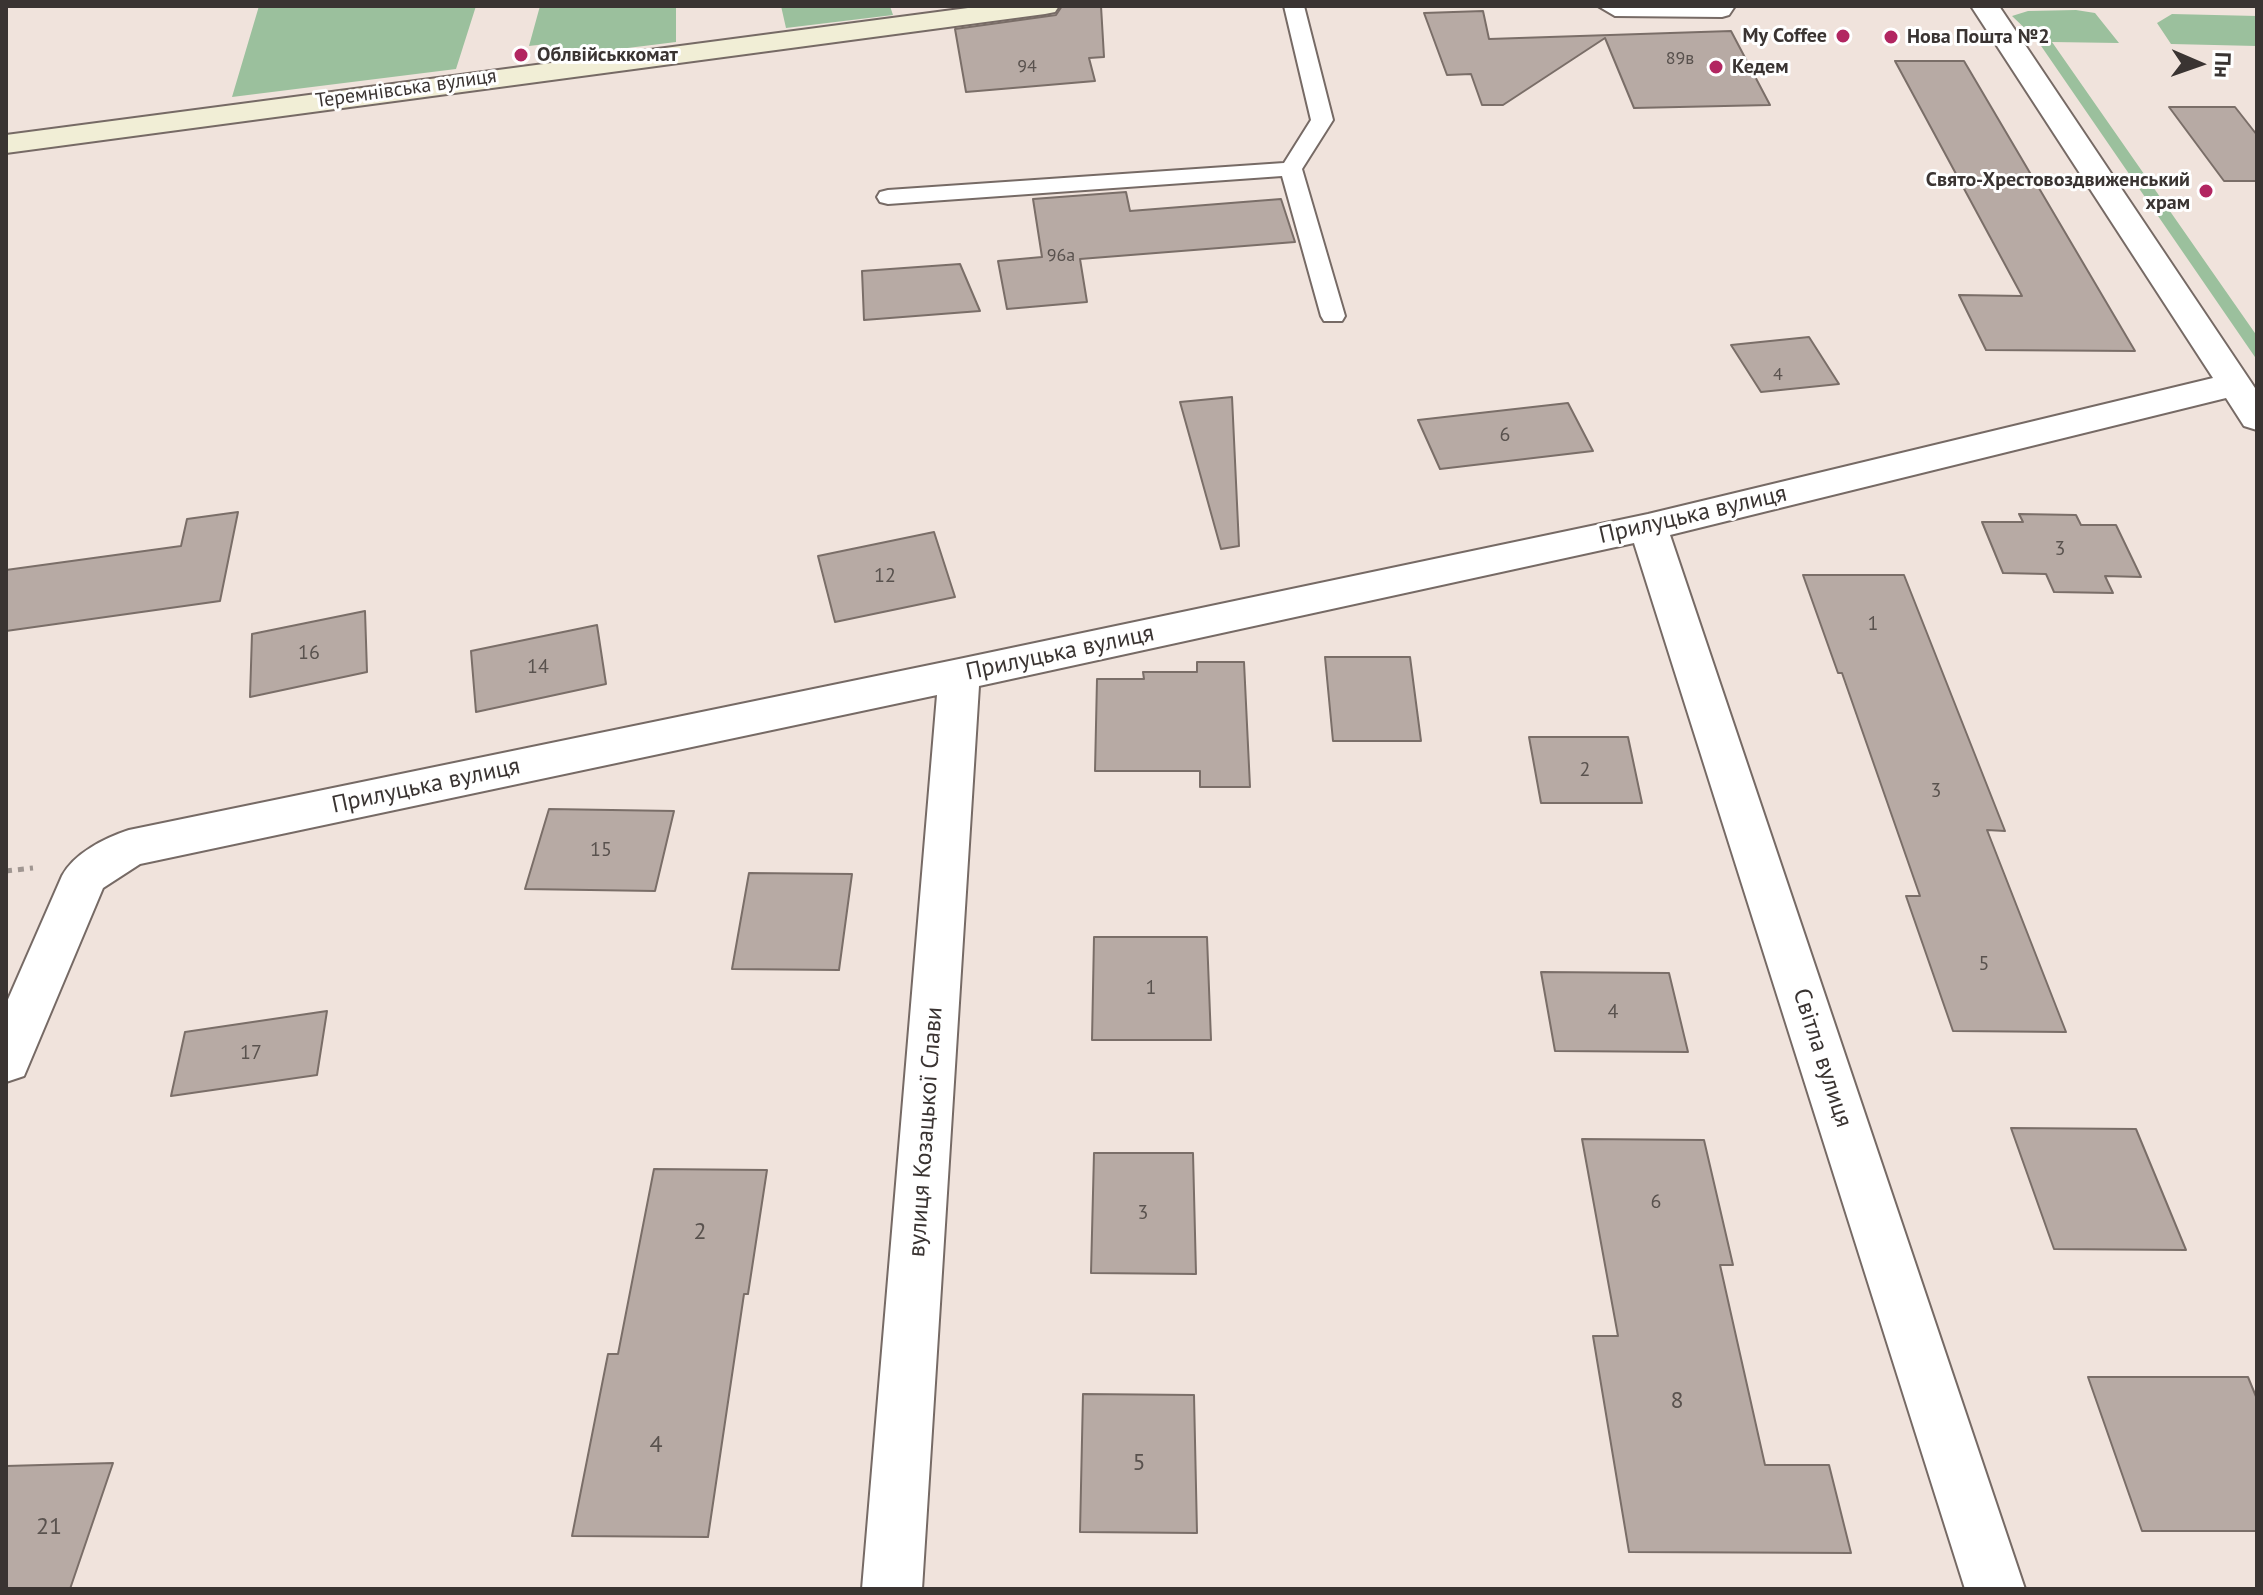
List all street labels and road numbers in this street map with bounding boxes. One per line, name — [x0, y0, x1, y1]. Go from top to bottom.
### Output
street label: Теремнівська вулиця — [314, 64, 498, 114]
street label: Прилуцька вулиця — [1596, 479, 1790, 551]
street label: Прилуцька вулиця — [963, 619, 1157, 687]
street label: Прилуцька вулиця — [329, 752, 523, 820]
street label: Світла вулиця — [1786, 985, 1858, 1131]
street label: вулиця Козацької Слави — [903, 1006, 949, 1258]

